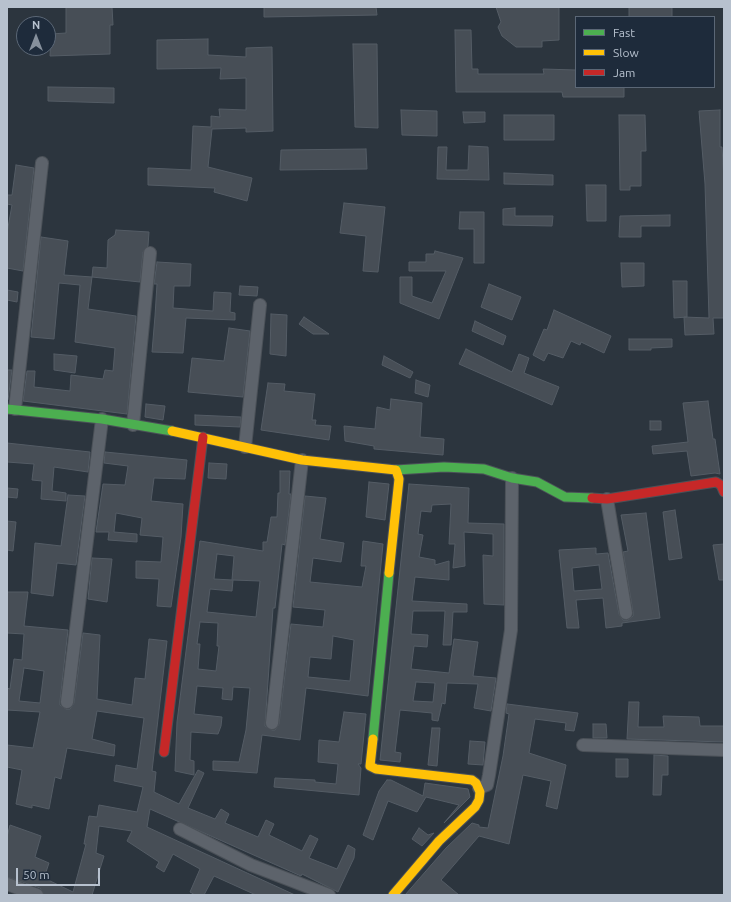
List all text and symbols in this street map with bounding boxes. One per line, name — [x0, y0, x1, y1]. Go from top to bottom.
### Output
north arrow — [16, 16, 56, 56]
legend — [575, 16, 715, 88]
text: N — [32, 19, 40, 31]
text: Fast — [613, 26, 635, 39]
text: Slow — [613, 46, 639, 59]
text: Jam — [613, 66, 635, 79]
scale bar — [18, 860, 102, 886]
text: 50 m — [23, 868, 50, 881]

